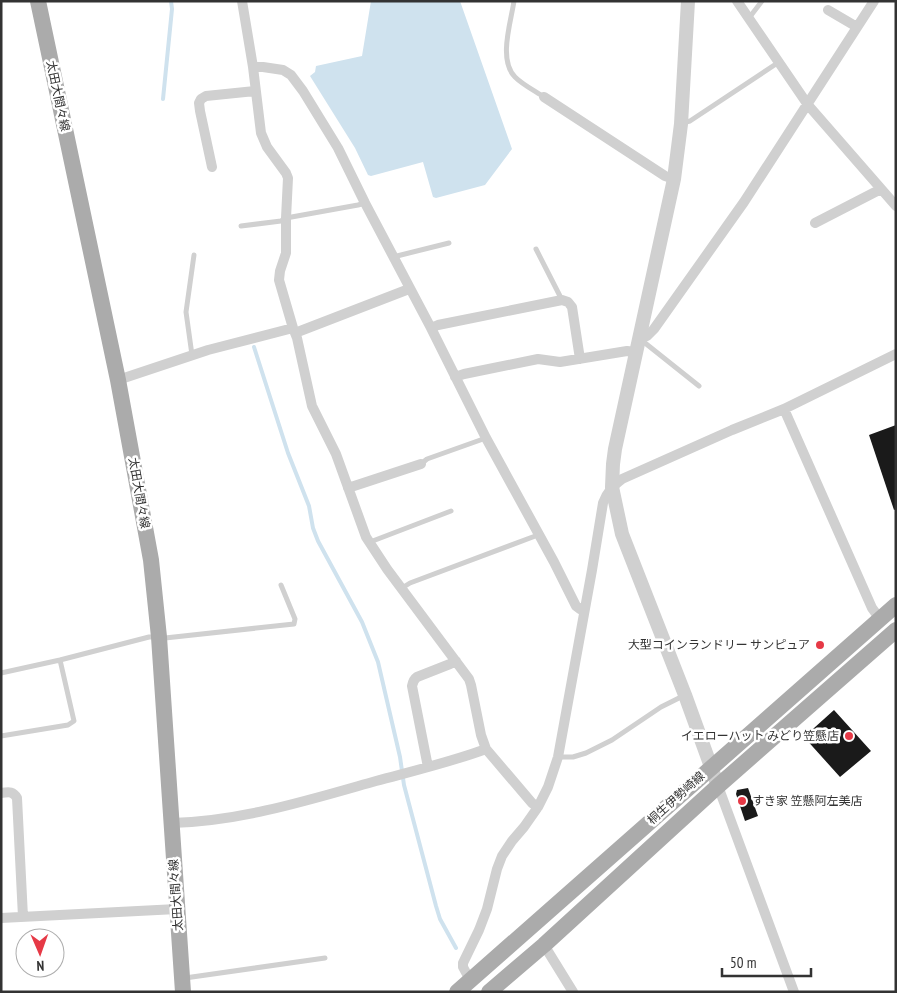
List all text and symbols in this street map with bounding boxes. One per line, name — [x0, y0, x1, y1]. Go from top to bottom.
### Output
street label: 太田大間々線 — [44, 59, 73, 133]
street label: 太田大間々線 — [126, 456, 153, 530]
place label: 大型コインランドリー サンピュア — [628, 637, 810, 652]
marker: 大型コインランドリー サンピュア — [814, 639, 826, 651]
place label: イエローハット みどり笠懸店 — [681, 728, 839, 743]
marker: イエローハット みどり笠懸店 — [843, 730, 855, 742]
street label: 桐生伊勢崎線 — [644, 768, 707, 827]
place label: すき家 笠懸阿左美店 — [752, 793, 863, 808]
marker: すき家 笠懸阿左美店 — [736, 795, 748, 807]
street label: 太田大間々線 — [166, 859, 185, 931]
north arrow — [15, 928, 65, 978]
scale bar — [722, 946, 811, 978]
text: 50 m — [730, 953, 756, 972]
text: N — [36, 957, 45, 975]

